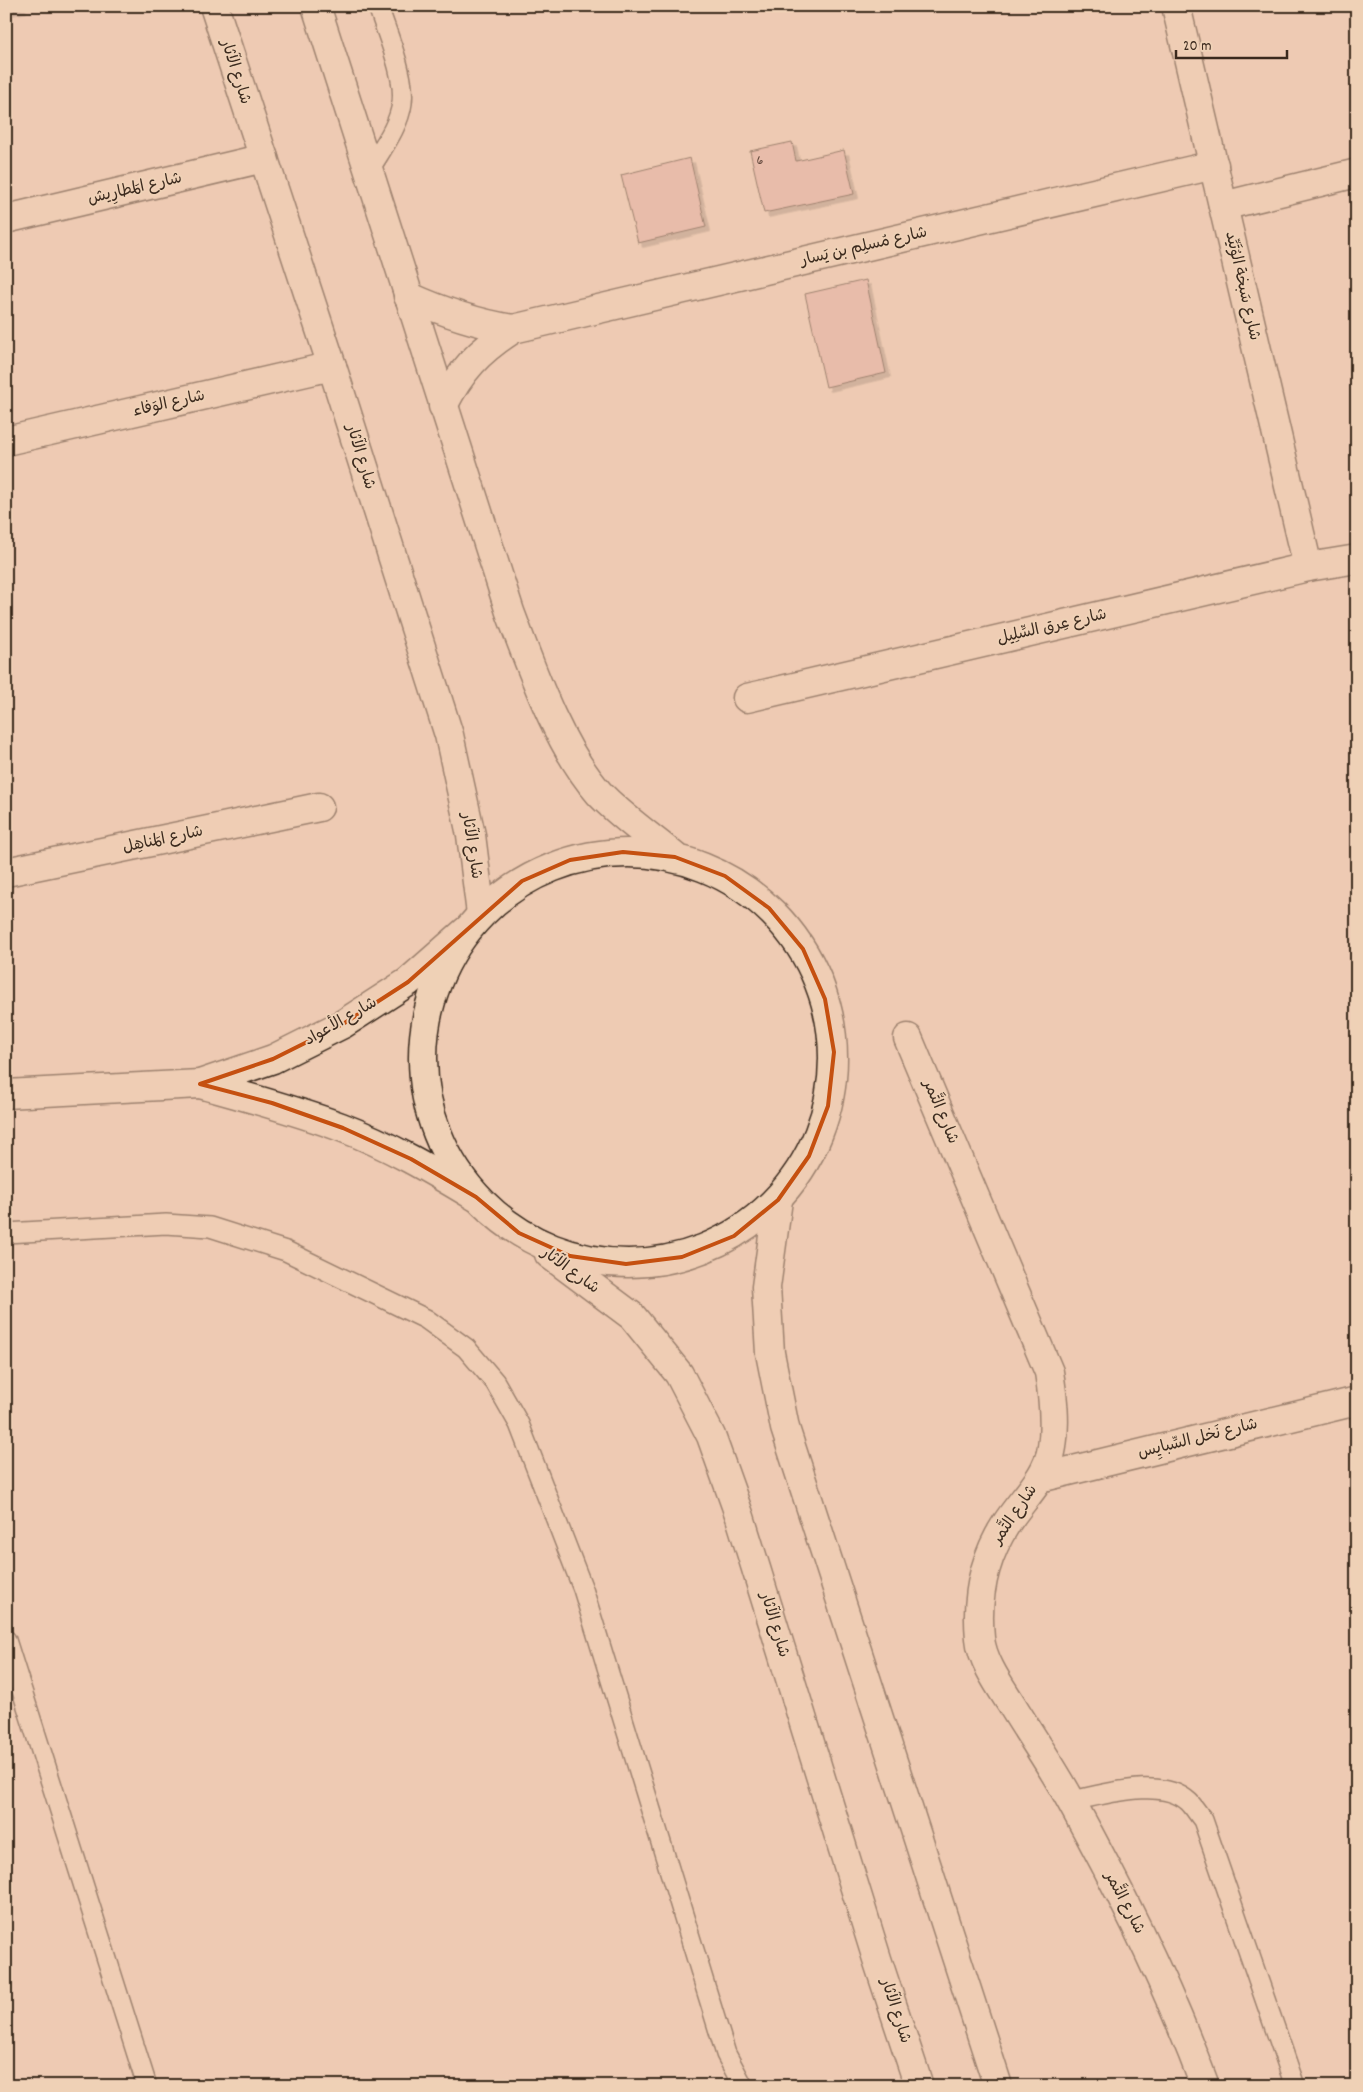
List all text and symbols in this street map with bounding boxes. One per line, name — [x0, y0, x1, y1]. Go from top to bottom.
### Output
scale bar — [1176, 28, 1287, 60]
street label: شارع الآثار — [213, 35, 256, 107]
text: 20 m — [1183, 36, 1211, 58]
house number: 6 — [757, 151, 764, 171]
street label: شارع المَطارِيش — [86, 167, 184, 211]
street label: شارع مُسلِم بن يَسار — [797, 221, 930, 273]
street label: شارع سَبخة الوُتَيِّد — [1218, 229, 1266, 343]
street label: شارع الوَفاء — [131, 385, 207, 423]
street label: شارع الآثار — [339, 420, 381, 492]
street label: شارع عِرق السِّلِيل — [995, 603, 1109, 651]
street label: شارع الآثار — [454, 809, 488, 881]
street label: شارع المَناهِل — [121, 820, 205, 860]
street label: شارع الأعواد — [300, 991, 382, 1052]
street label: شارع التَّمر — [915, 1074, 964, 1148]
street label: شارع الآثار — [535, 1241, 604, 1300]
street label: شارع نَخل السِّبايِس — [1136, 1413, 1260, 1465]
street label: شارع التَّمر — [985, 1480, 1043, 1551]
street label: شارع الآثار — [753, 1588, 795, 1660]
street label: شارع التَّمر — [1097, 1866, 1151, 1938]
street label: شارع الآثار — [873, 1974, 916, 2046]

